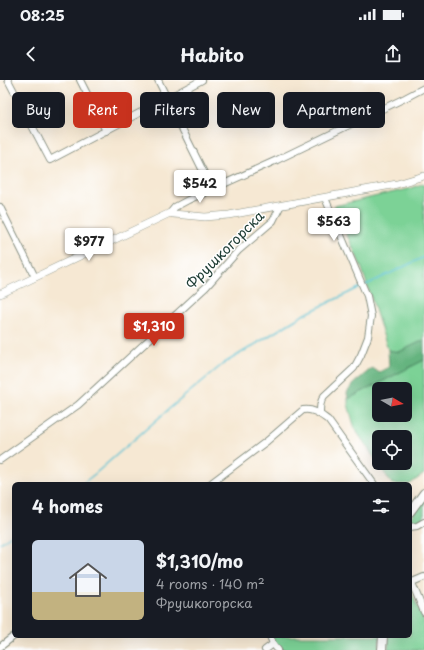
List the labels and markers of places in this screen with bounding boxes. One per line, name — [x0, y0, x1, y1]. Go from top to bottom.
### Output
pin: $542 — [176, 170, 224, 204]
pin: $563 — [310, 208, 358, 242]
pin: $977 — [65, 228, 113, 262]
pin: $1,310 — [121, 313, 187, 347]

